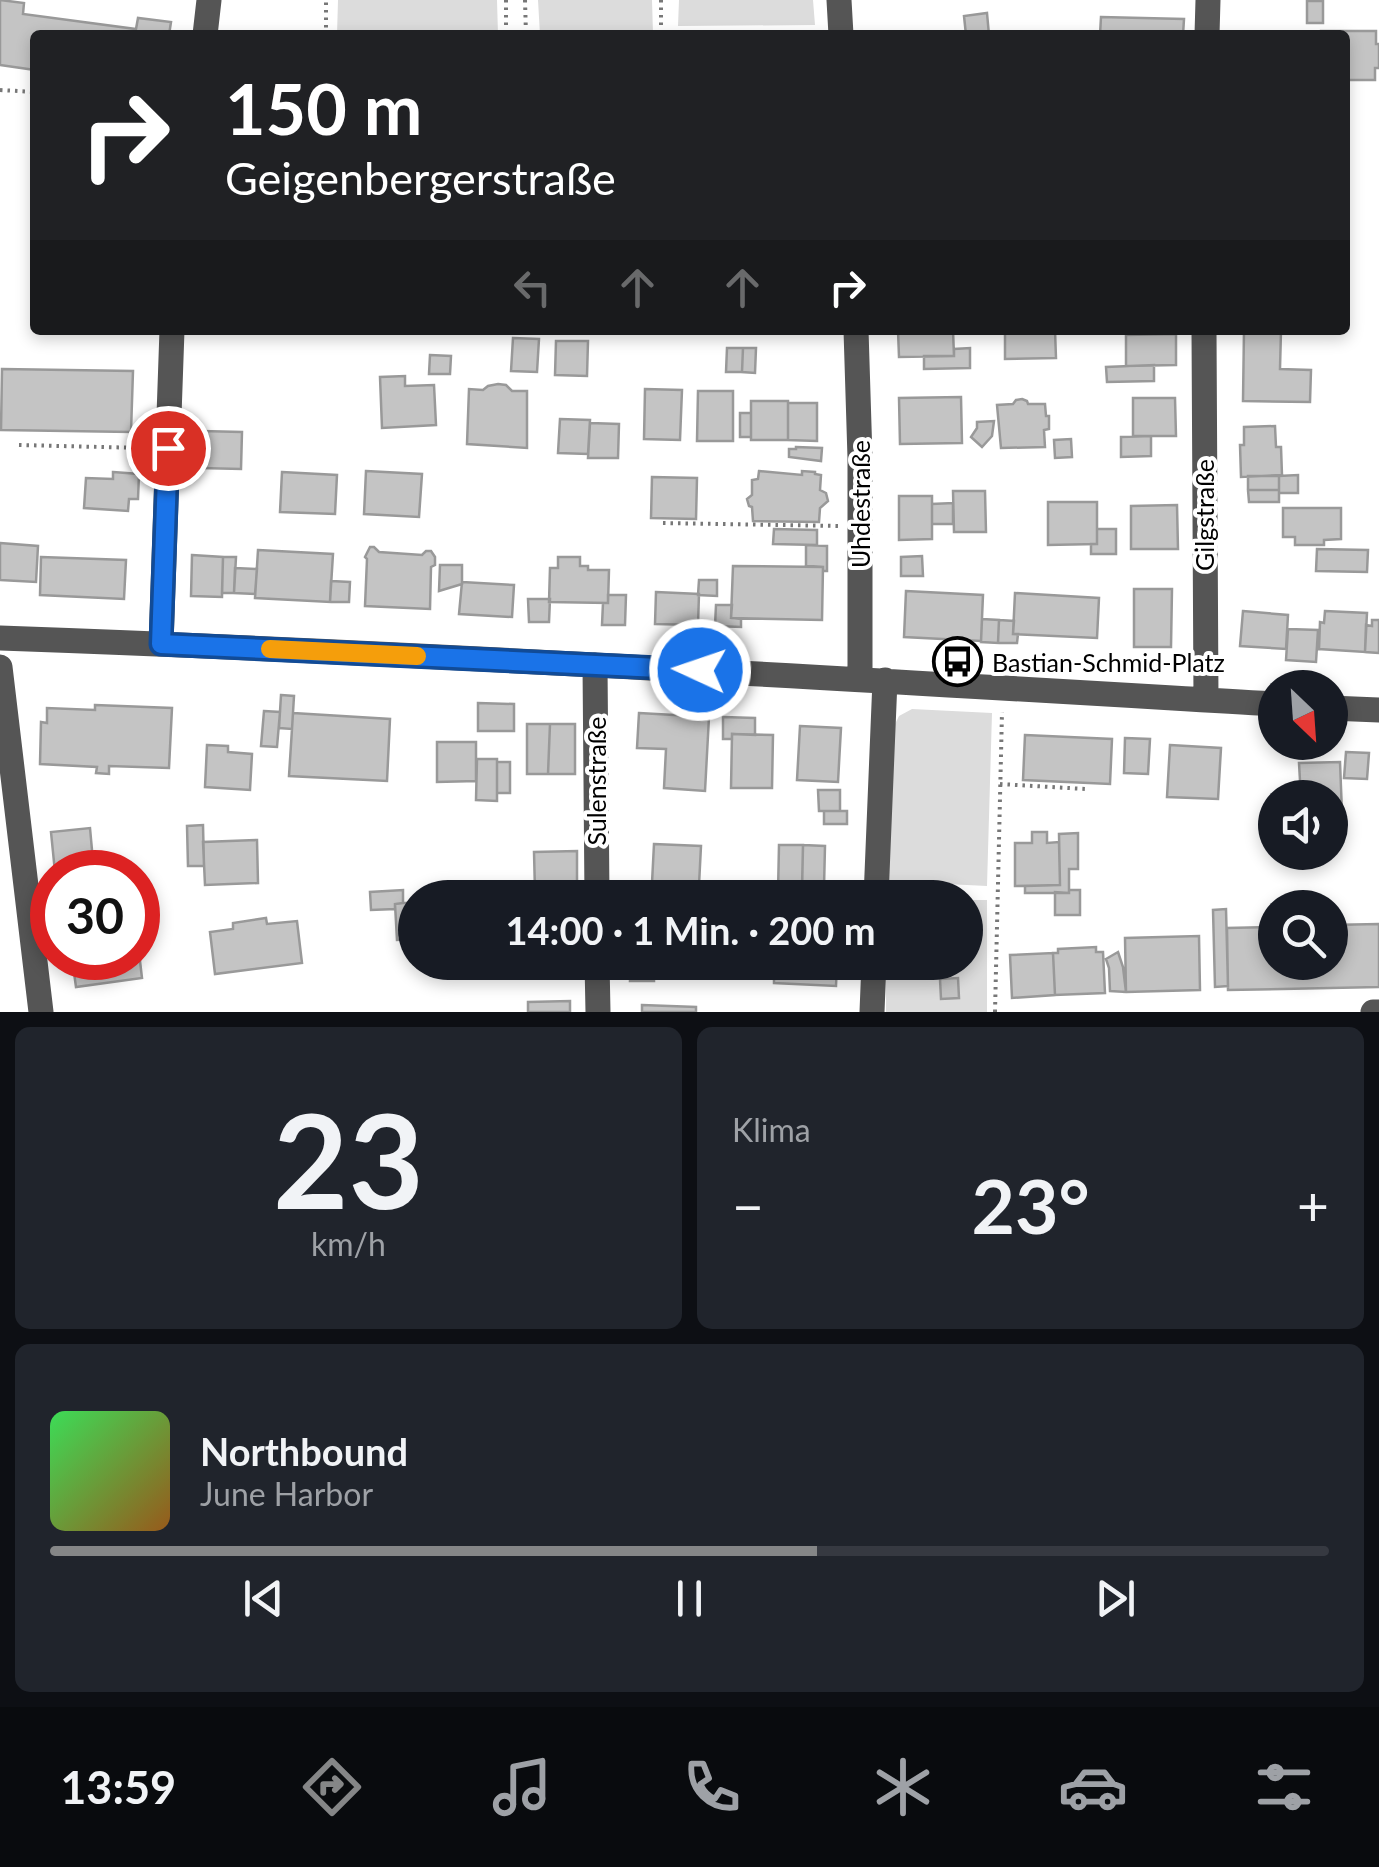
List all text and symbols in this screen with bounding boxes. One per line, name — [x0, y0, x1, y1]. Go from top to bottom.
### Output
text: 150 m — [225, 66, 422, 150]
icon: right — [60, 70, 190, 200]
text: Geigenbergerstraße — [225, 151, 616, 205]
icon: left — [505, 260, 560, 315]
icon: ahead — [610, 260, 665, 315]
icon: ahead — [715, 260, 770, 315]
icon: right — [820, 260, 875, 315]
pin — [126, 406, 211, 491]
icon: arrive — [141, 421, 196, 476]
street label: Uhdestraße — [845, 440, 875, 568]
street label: Gilgstraße — [1189, 459, 1219, 571]
position arrow — [648, 618, 752, 722]
bus stop icon: Bastian-Schmid-Platz — [931, 636, 983, 688]
place label: Bastian-Schmid-Platz — [992, 647, 1225, 677]
north arrow — [1258, 670, 1348, 760]
map controls — [1258, 670, 1348, 980]
street label: Sulenstraße — [581, 716, 611, 846]
button: sound — [1258, 780, 1348, 870]
speed limit sign: 30 — [30, 850, 160, 980]
button: search — [1258, 890, 1348, 980]
text: 14:00 · 1 Min. · 200 m — [506, 907, 875, 953]
text: 23 — [273, 1081, 424, 1237]
text: Klima — [732, 1110, 811, 1149]
text: 23° — [971, 1160, 1090, 1250]
text: − — [732, 1172, 764, 1238]
text: + — [1297, 1172, 1329, 1238]
text: km/h — [311, 1224, 386, 1263]
text: Northbound — [200, 1428, 408, 1474]
text: June Harbor — [200, 1474, 373, 1513]
icon: previous — [236, 1571, 291, 1626]
icon: pause — [662, 1571, 717, 1626]
icon: next — [1088, 1571, 1143, 1626]
icon: directions — [297, 1752, 367, 1822]
icon: music — [487, 1752, 557, 1822]
icon: phone — [677, 1752, 747, 1822]
icon: climate — [868, 1752, 938, 1822]
icon: car — [1058, 1752, 1128, 1822]
icon: filters — [1249, 1752, 1319, 1822]
text: 13:59 — [60, 1760, 176, 1814]

